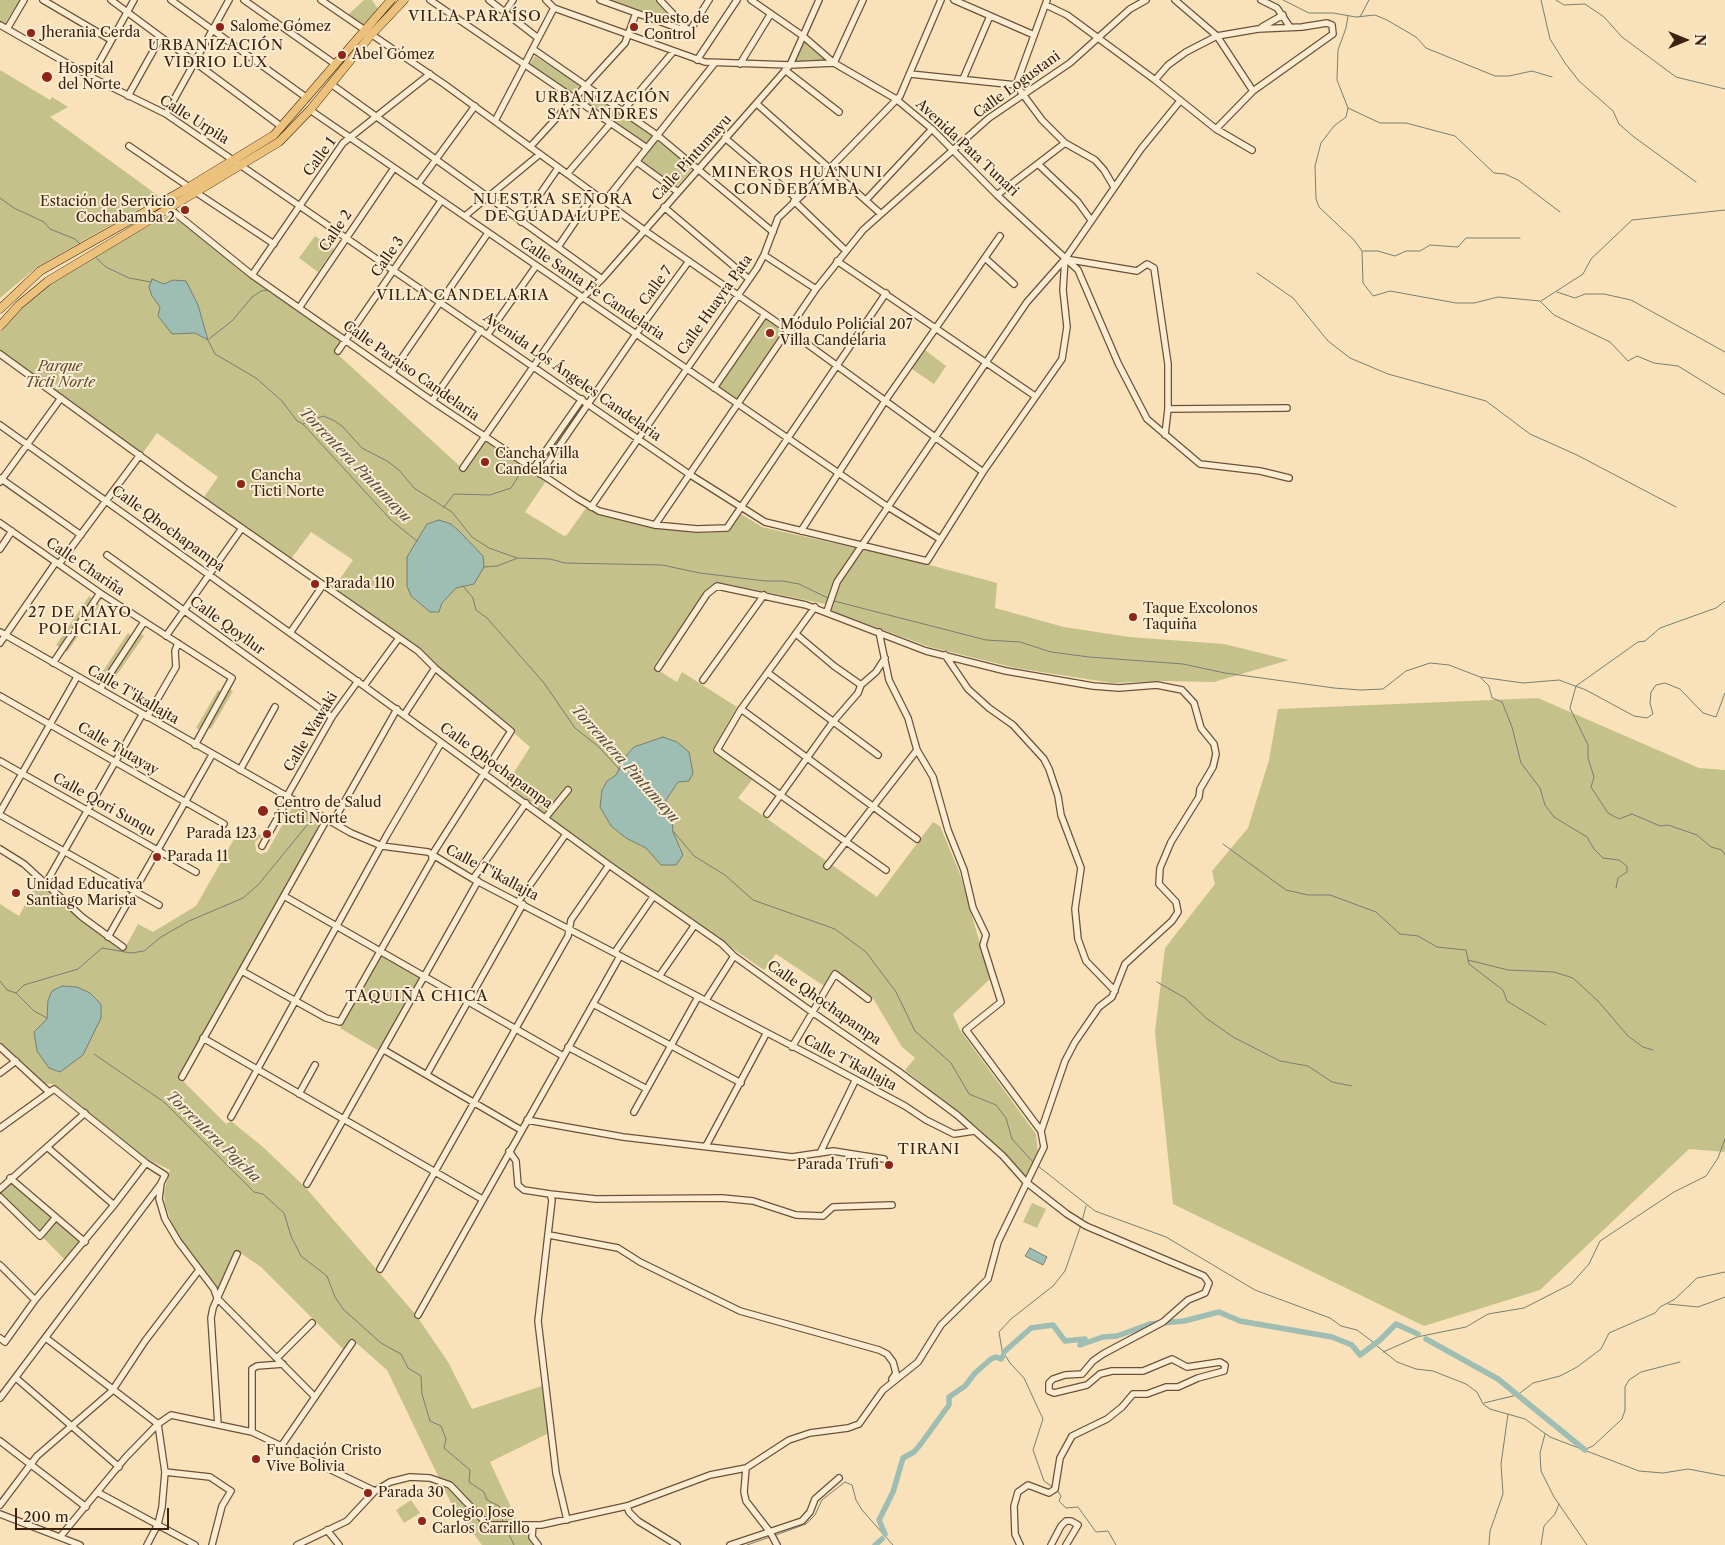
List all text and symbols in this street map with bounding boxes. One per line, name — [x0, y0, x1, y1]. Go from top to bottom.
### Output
district label: VILLA PARAÍSO — [407, 8, 543, 26]
place label: Puesto de Control — [644, 11, 709, 44]
north arrow — [1660, 15, 1710, 65]
place label: Salome Gómez — [230, 19, 331, 35]
marker: Salome Gómez — [214, 21, 226, 33]
marker: Puesto de Control — [628, 21, 640, 33]
place label: Jherania Cerda — [41, 25, 140, 41]
marker: Jherania Cerda — [25, 27, 37, 39]
text: N — [1691, 34, 1709, 46]
district label: URBANIZACIÓN VIDRIO LUX — [146, 37, 286, 72]
place label: Abel Gómez — [352, 47, 435, 63]
street label: Calle Logustani — [970, 48, 1064, 122]
marker: Abel Gómez — [336, 49, 348, 61]
place label: Hospital del Norte — [58, 61, 121, 94]
marker: Hospital del Norte — [40, 70, 54, 84]
district label: URBANIZACIÓN SAN ANDRES — [533, 89, 673, 124]
street label: Calle Urpila — [156, 92, 232, 148]
street label: Avenida Pata Tunari — [912, 96, 1022, 200]
street label: Calle Pintumayu — [649, 111, 735, 205]
street label: Calle 1 — [300, 134, 340, 180]
district label: MINEROS HUANUNI CONDEBAMBA — [709, 164, 885, 199]
district label: NUESTRA SEÑORA DE GUADALUPE — [471, 191, 635, 226]
place label: Estación de Servicio Cochabamba 2 — [40, 194, 175, 226]
marker: Estación de Servicio Cochabamba 2 — [179, 204, 191, 216]
street label: Calle 2 — [316, 207, 356, 255]
street label: Calle 3 — [368, 233, 408, 281]
street label: Calle Santa Fe Candelaria — [516, 234, 668, 344]
street label: Calle Huayra Pata — [674, 251, 756, 359]
street label: Calle 7 — [636, 263, 676, 309]
district label: VILLA CANDELARIA — [374, 287, 552, 305]
street label: Avenida Los Ángeles Candelaria — [480, 309, 664, 445]
street label: Calle Paraíso Candelaria — [340, 317, 482, 425]
place label: Módulo Policial 207 Villa Candelaria — [780, 317, 913, 350]
marker: Módulo Policial 207 Villa Candelaria — [764, 327, 776, 339]
park label: Parque Ticti Norte — [25, 359, 95, 392]
water label: Torrentera Pintumayu — [295, 404, 415, 526]
place label: Cancha Villa Candelaria — [495, 446, 579, 478]
marker: Cancha Villa Candelaria — [479, 456, 491, 468]
place label: Cancha Ticti Norte — [251, 468, 324, 501]
marker: Cancha Ticti Norte — [235, 478, 247, 490]
street label: Calle Qhochapampa — [108, 482, 228, 576]
street label: Calle Chariña — [43, 535, 127, 599]
place label: Parada 110 — [325, 576, 395, 592]
marker: Parada 110 — [309, 578, 321, 590]
street label: Calle Qoyllur — [186, 593, 268, 659]
place label: Taque Excolonos Taquiña — [1143, 601, 1258, 634]
district label: 27 DE MAYO POLICIAL — [27, 604, 133, 639]
marker: Taque Excolonos Taquiña — [1127, 611, 1139, 623]
street label: Calle T'ikallajta — [84, 662, 182, 728]
street label: Calle Wawaki — [281, 689, 341, 775]
water label: Torrentera Pintumayu — [567, 701, 683, 827]
street label: Calle Tutayay — [74, 719, 162, 779]
street label: Calle Qhochapampa — [436, 719, 556, 813]
street label: Calle Qori Sunqu — [50, 770, 158, 840]
place label: Centro de Salud Ticti Norte — [274, 795, 381, 828]
marker: Centro de Salud Ticti Norte — [256, 804, 270, 818]
place label: Parada 123 — [186, 826, 257, 842]
marker: Parada 123 — [261, 828, 273, 840]
street label: Calle T'ikallajta — [443, 841, 541, 905]
place label: Parada 11 — [167, 849, 228, 865]
marker: Parada 11 — [151, 851, 163, 863]
place label: Unidad Educativa Santiago Marista — [26, 877, 143, 910]
marker: Unidad Educativa Santiago Marista — [10, 887, 22, 899]
street label: Calle Qhochapampa — [764, 957, 884, 1049]
district label: TAQUIÑA CHICA — [344, 988, 490, 1006]
street label: Calle T'ikallajta — [801, 1031, 899, 1095]
water label: Torrentera Pajcha — [162, 1087, 264, 1187]
district label: TIRANI — [897, 1141, 961, 1159]
place label: Parada Trufi — [797, 1157, 879, 1173]
marker: Parada Trufi — [883, 1159, 895, 1171]
place label: Fundación Cristo Vive Bolivia — [266, 1443, 382, 1475]
marker: Fundación Cristo Vive Bolivia — [250, 1453, 262, 1465]
place label: Parada 30 — [378, 1485, 444, 1501]
marker: Parada 30 — [362, 1487, 374, 1499]
scale bar — [18, 1498, 171, 1530]
place label: Colegio Jose Carlos Carrillo — [432, 1505, 530, 1538]
text: 200 m — [23, 1507, 69, 1526]
marker: Colegio Jose Carlos Carrillo — [416, 1515, 428, 1527]

